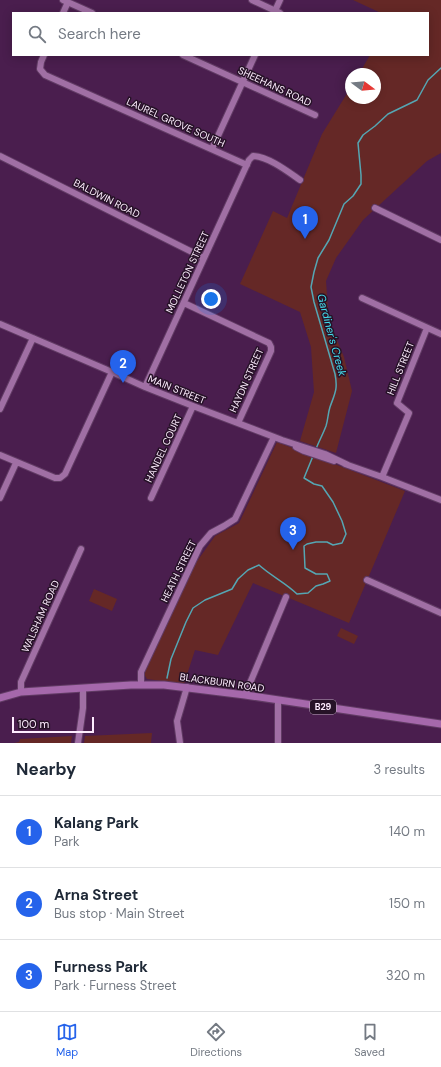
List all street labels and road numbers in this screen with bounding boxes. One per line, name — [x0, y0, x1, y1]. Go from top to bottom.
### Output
street label: SHEEHANS ROAD — [236, 64, 314, 109]
street label: LAUREL GROVE SOUTH — [125, 95, 227, 150]
street label: BALDWIN ROAD — [71, 176, 142, 221]
street label: MOLLETON STREET — [163, 229, 212, 315]
street label: HILL STREET — [384, 339, 417, 397]
street label: HAYDN STREET — [226, 346, 267, 414]
street label: MAIN STREET — [146, 372, 208, 407]
street label: HANDEL COURT — [142, 412, 185, 484]
street label: HEATH STREET — [158, 538, 199, 604]
street label: WALSHAM ROAD — [19, 578, 62, 654]
street label: BLACKBURN ROAD — [179, 670, 265, 695]
road number: B29 — [310, 700, 336, 714]

